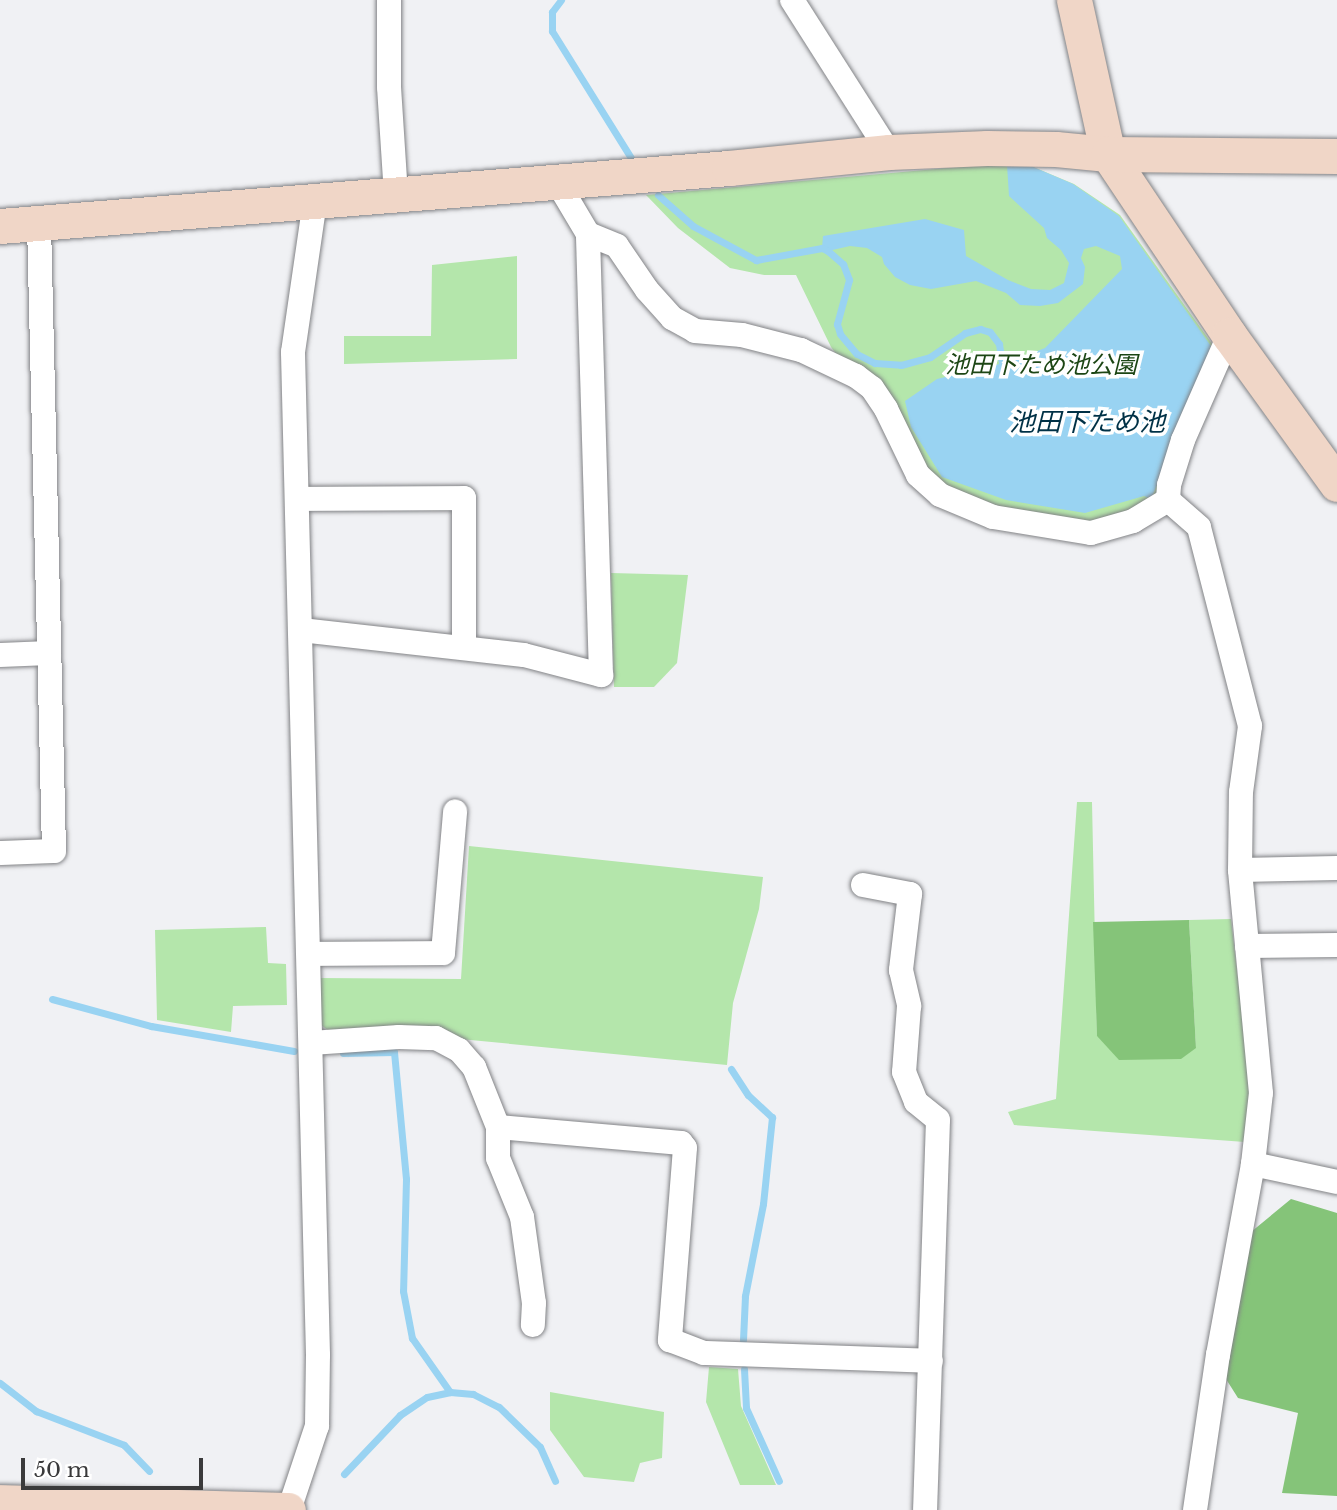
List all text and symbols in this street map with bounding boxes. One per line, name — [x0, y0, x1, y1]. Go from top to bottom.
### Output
park label: 池田下ため池公園 — [945, 351, 1137, 379]
water label: 池田下ため池 — [1009, 407, 1165, 439]
scale bar — [24, 1444, 206, 1488]
text: 50 m — [34, 1457, 89, 1483]

